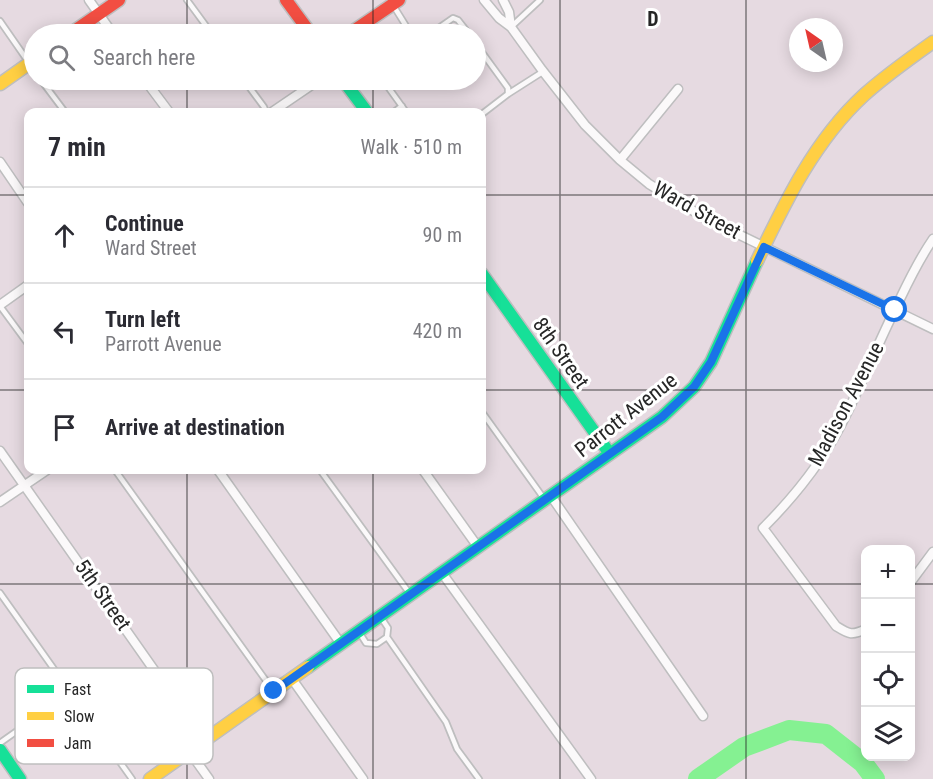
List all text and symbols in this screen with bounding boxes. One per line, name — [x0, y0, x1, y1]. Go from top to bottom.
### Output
text: D — [647, 7, 659, 31]
north arrow — [789, 18, 843, 72]
search box — [24, 24, 486, 90]
icon: search — [45, 41, 78, 74]
text: Search here — [93, 45, 195, 70]
text: 7 min — [48, 132, 106, 162]
text: Walk · 510 m — [361, 135, 462, 159]
street label: Ward Street — [649, 176, 745, 244]
text: Continue — [105, 211, 184, 236]
icon: ahead — [48, 219, 81, 252]
text: 90 m — [423, 223, 462, 247]
text: Ward Street — [105, 236, 197, 260]
route start — [881, 296, 907, 322]
text: Turn left — [105, 307, 180, 332]
street label: 8th Street — [528, 313, 594, 393]
icon: left — [48, 315, 81, 348]
text: 420 m — [413, 319, 462, 343]
text: Parrott Avenue — [105, 332, 222, 356]
street label: Madison Avenue — [803, 338, 889, 470]
street label: Parrott Avenue — [570, 368, 682, 462]
icon: arrive — [48, 411, 81, 444]
text: Arrive at destination — [105, 415, 285, 440]
map controls — [861, 545, 915, 761]
button: + — [861, 545, 915, 599]
street label: 5th Street — [70, 555, 136, 635]
button: − — [861, 599, 915, 653]
button: locate — [861, 653, 915, 707]
legend — [15, 668, 213, 764]
route end — [260, 677, 286, 703]
text: Fast — [64, 680, 91, 699]
text: Slow — [64, 707, 94, 726]
button: layers — [861, 707, 915, 761]
text: Jam — [64, 734, 91, 753]

